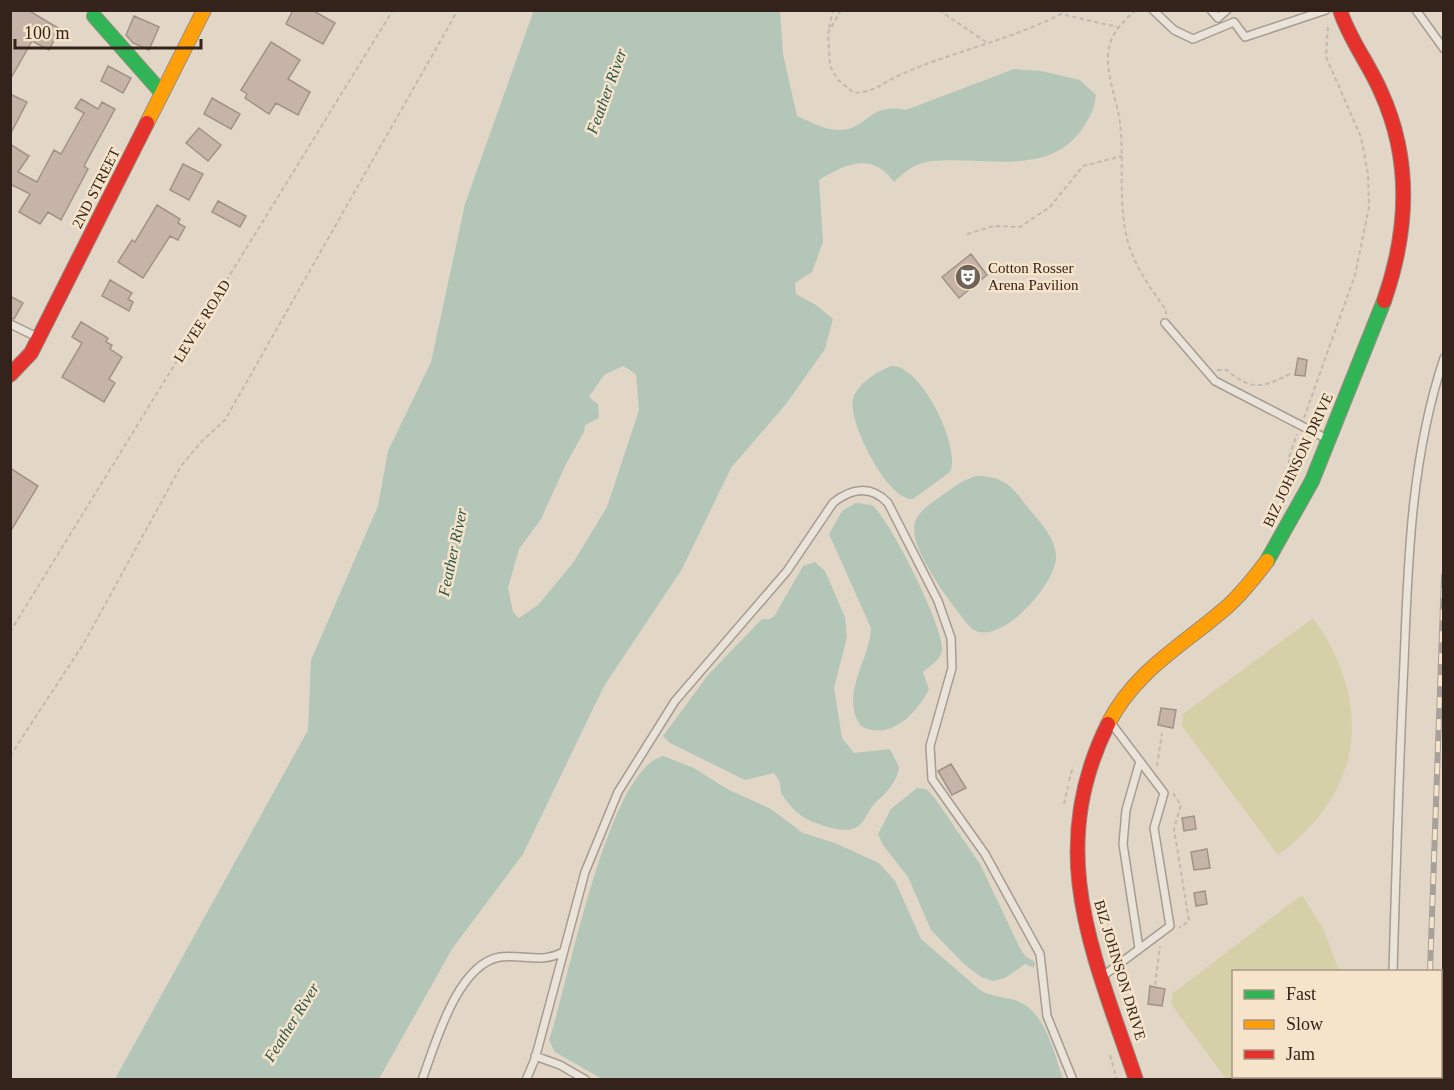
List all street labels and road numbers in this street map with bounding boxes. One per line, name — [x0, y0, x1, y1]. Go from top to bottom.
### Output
street label: 2ND STREET — [69, 145, 123, 231]
street label: LEVEE ROAD — [170, 277, 234, 365]
street label: BIZ JOHNSON DRIVE — [1260, 391, 1336, 529]
street label: BIZ JOHNSON DRIVE — [1091, 898, 1149, 1042]

